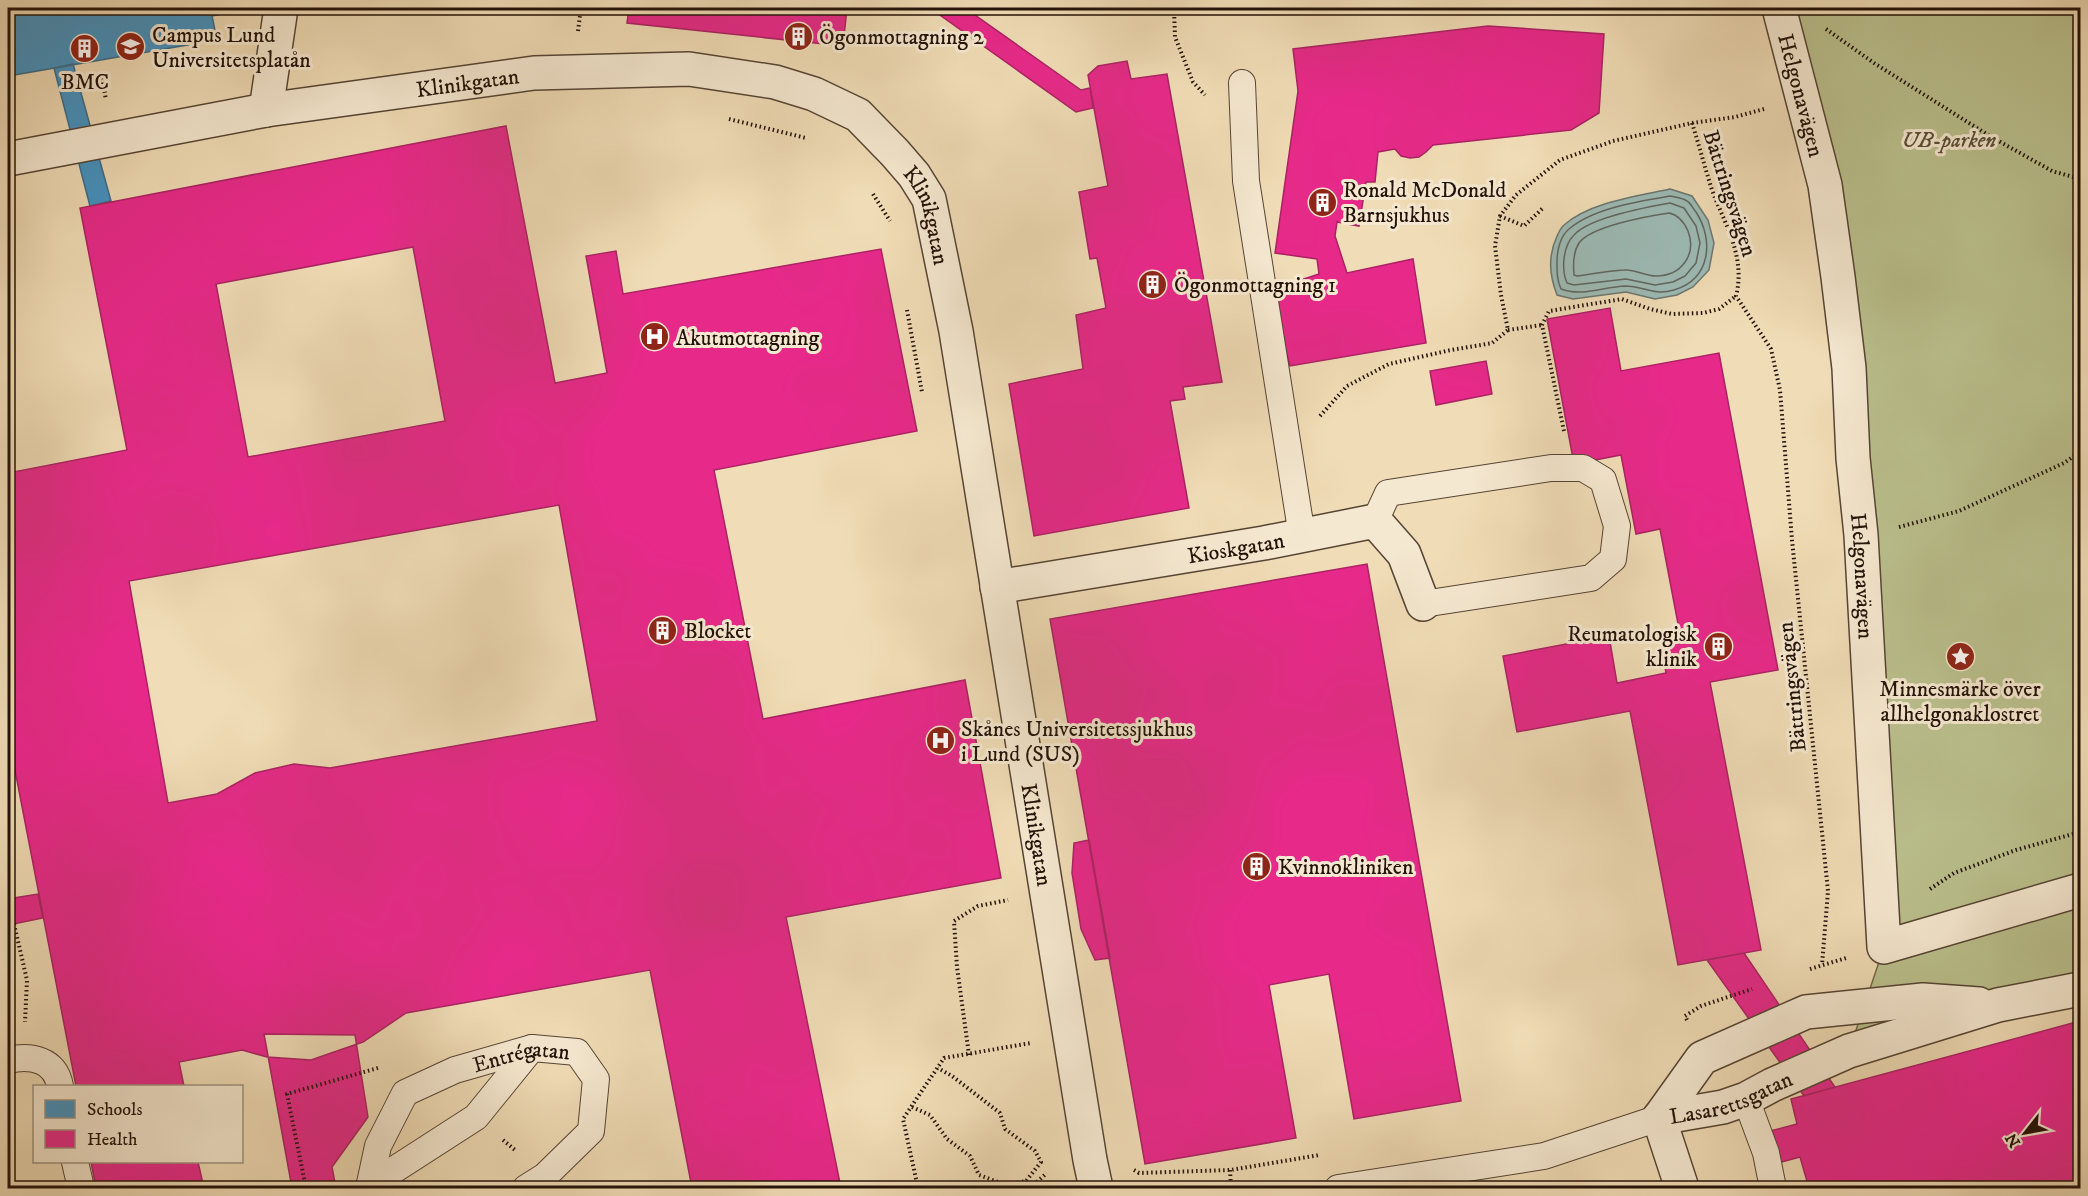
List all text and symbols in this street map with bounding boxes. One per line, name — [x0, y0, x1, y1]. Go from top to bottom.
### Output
building icon: Ögonmottagning 2 — [782, 20, 814, 52]
place label: Campus Lund Universitetsplatån — [152, 22, 311, 74]
place label: Ögonmottagning 2 — [819, 24, 984, 51]
school or university icon: Campus Lund Universitetsplatån — [115, 31, 147, 63]
street label: Helgonavägen — [1771, 31, 1829, 161]
building icon: BMC — [69, 33, 101, 65]
street label: Klinikgatan — [414, 63, 521, 104]
place label: BMC — [61, 69, 109, 96]
street label: Bättringsvägen — [1696, 127, 1763, 260]
park label: UB-parken — [1902, 127, 1996, 154]
street label: Klinikgatan — [897, 161, 954, 268]
place label: Ronald McDonald Barnsjukhus — [1343, 177, 1506, 229]
building icon: Ronald McDonald Barnsjukhus — [1306, 186, 1338, 218]
building icon: Ögonmottagning 1 — [1137, 268, 1169, 300]
place label: Ögonmottagning 1 — [1174, 272, 1336, 299]
hospital icon: Akutmottagning — [639, 321, 671, 353]
place label: Akutmottagning — [676, 325, 819, 352]
street label: Helgonavägen — [1844, 512, 1879, 640]
street label: Kioskgatan — [1185, 527, 1287, 570]
building icon: Blocket — [647, 614, 679, 646]
place label: Blocket — [684, 618, 751, 645]
street label: Bättringsvägen — [1772, 620, 1813, 753]
place label: Reumatologisk klinik — [1567, 621, 1697, 673]
building icon: Reumatologisk klinik — [1702, 630, 1734, 662]
place icon: Minnesmärke över allhelgonaklostret — [1944, 640, 1976, 672]
place label: Minnesmärke över allhelgonaklostret — [1879, 676, 2041, 728]
place label: Skånes Universitetssjukhus i Lund (SUS) — [961, 716, 1193, 768]
hospital icon: Skånes Universitetssjukhus i Lund (SUS) — [924, 725, 956, 757]
street label: Klinikgatan — [1014, 781, 1058, 889]
building icon: Kvinnokliniken — [1241, 850, 1273, 882]
place label: Kvinnokliniken — [1278, 854, 1414, 881]
street label: Entrégatan — [470, 1036, 572, 1079]
street label: Lasarettsgatan — [1667, 1066, 1797, 1131]
legend — [33, 1085, 243, 1163]
text: Schools — [87, 1099, 142, 1121]
north arrow — [1995, 1103, 2055, 1163]
text: Health — [87, 1129, 138, 1151]
text: N — [2001, 1129, 2025, 1151]

